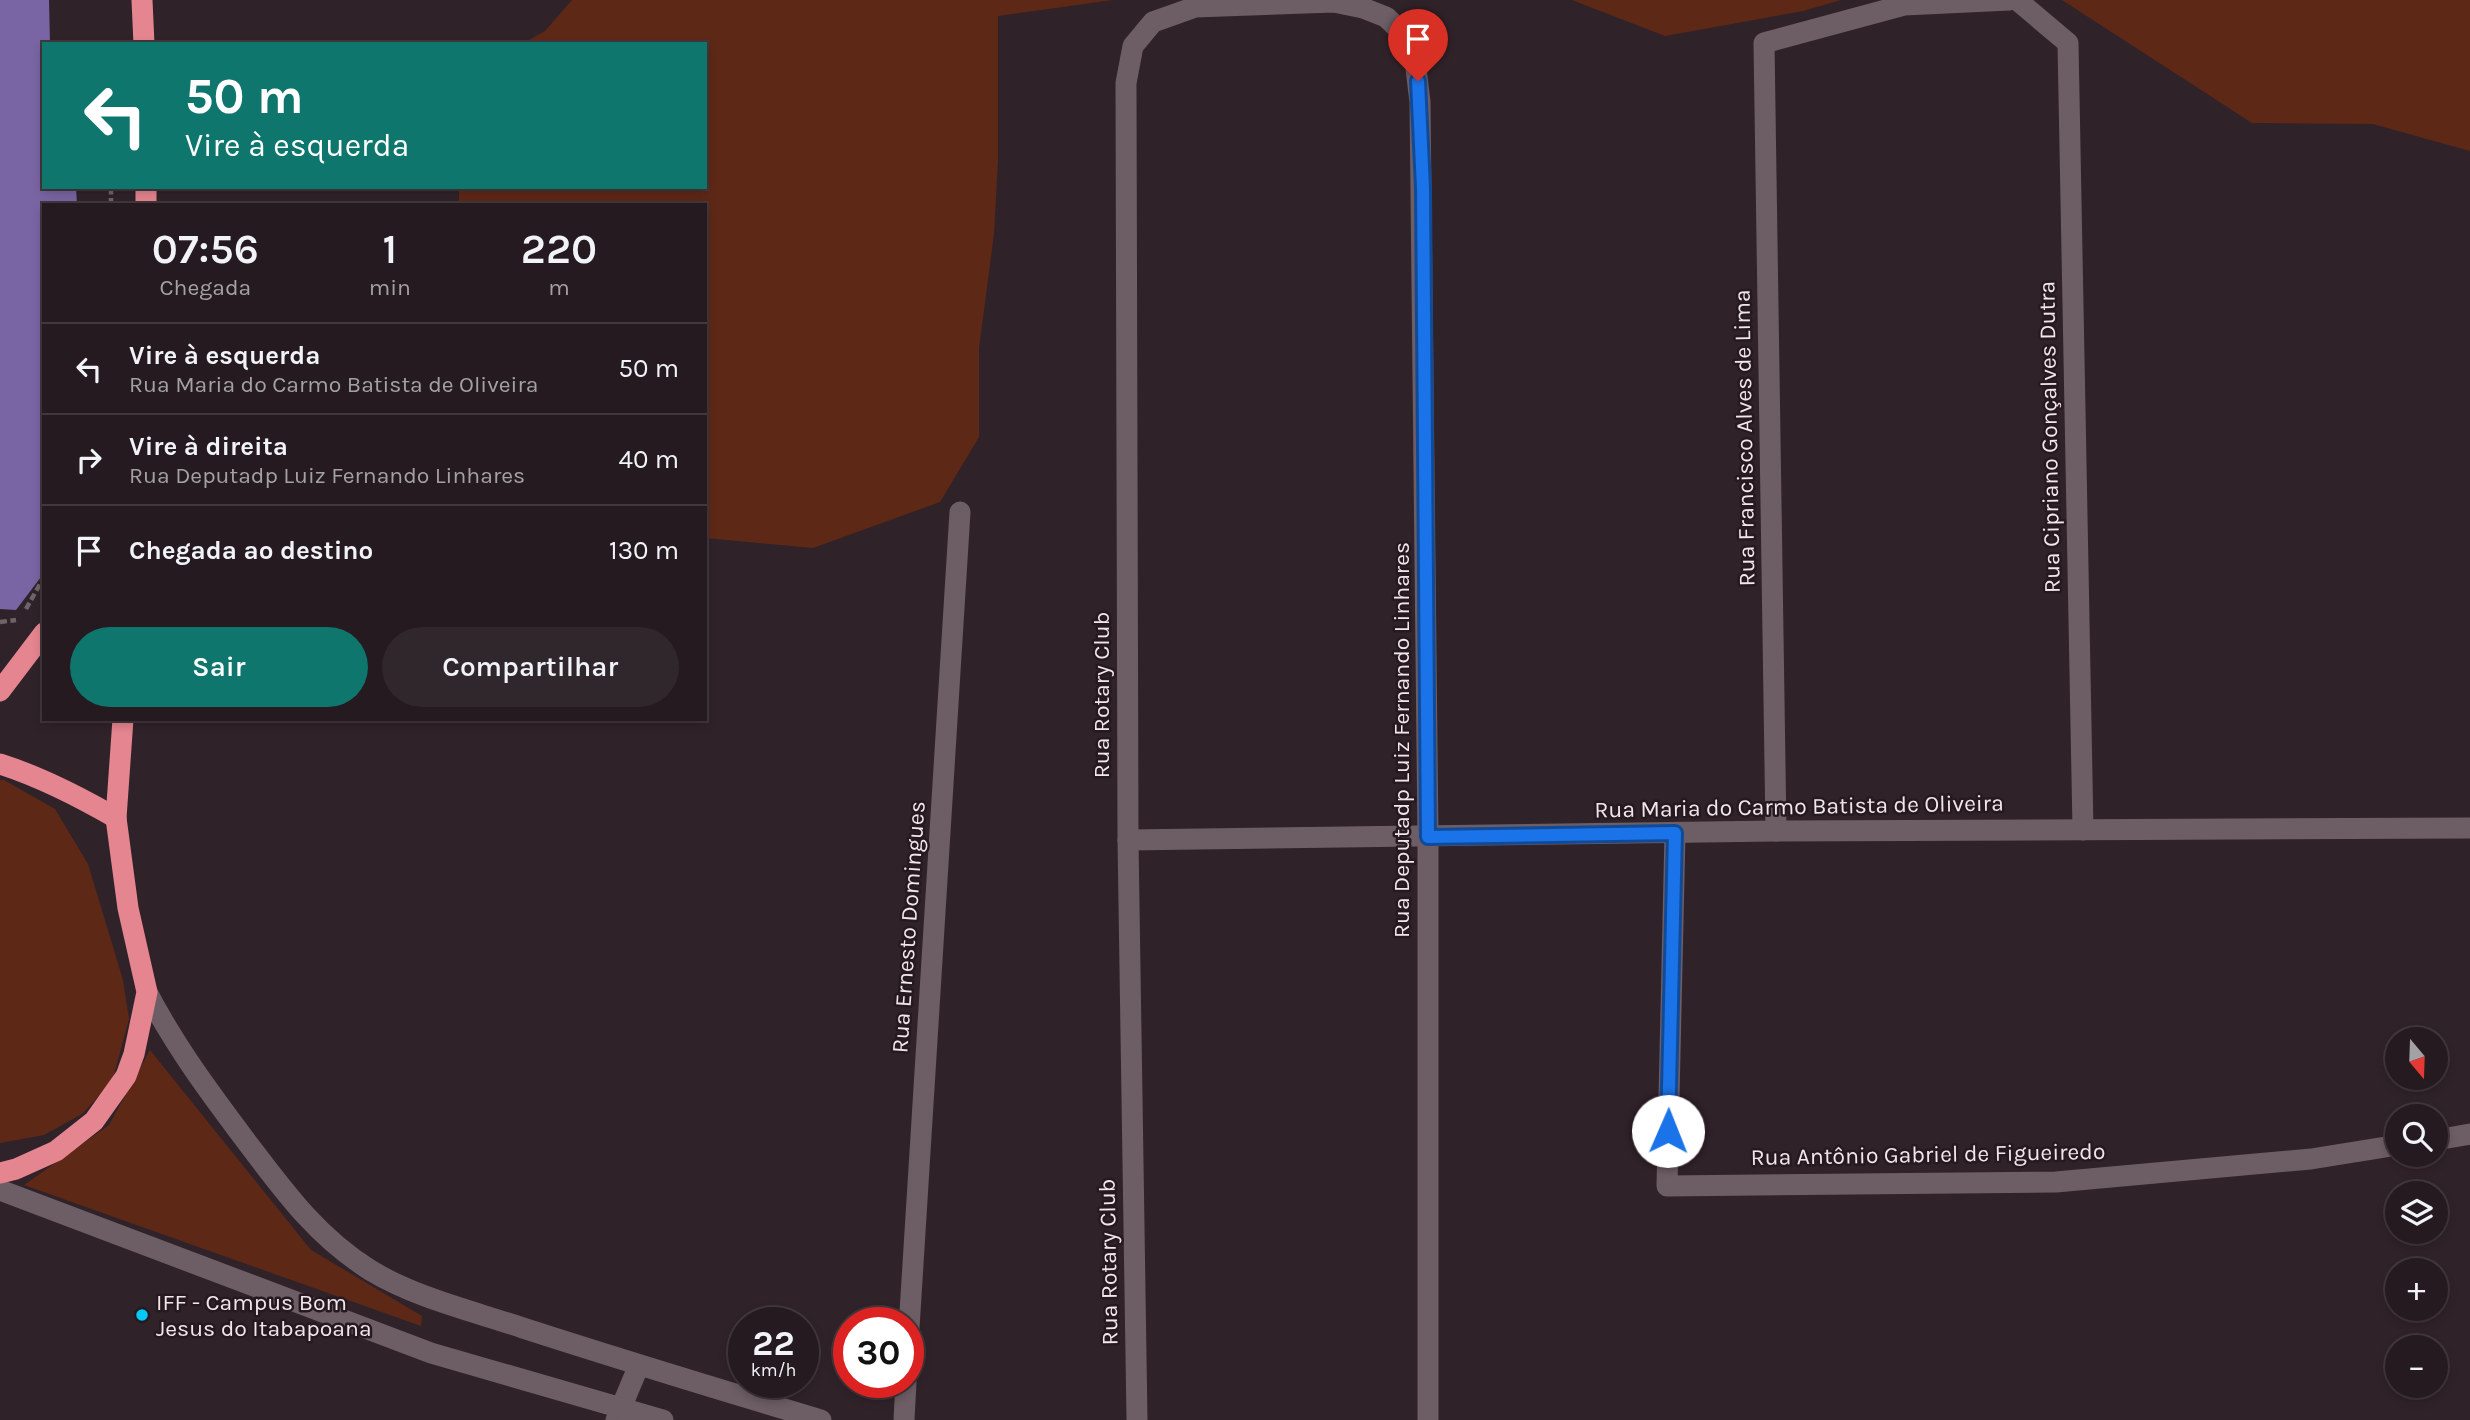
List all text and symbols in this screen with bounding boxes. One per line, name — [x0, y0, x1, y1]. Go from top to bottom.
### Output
pin — [1388, 9, 1448, 81]
icon: arrive — [1399, 20, 1437, 58]
text: 50 m — [185, 68, 303, 125]
icon: left — [70, 70, 161, 161]
text: Vire à esquerda — [185, 127, 409, 164]
text: 07:56 — [152, 224, 259, 274]
text: 1 — [382, 224, 397, 274]
text: 220 — [521, 224, 597, 274]
text: Chegada — [159, 274, 251, 301]
text: min — [369, 274, 411, 301]
text: m — [548, 274, 570, 301]
street label: Rua Cipriano Gonçalves Dutra — [2033, 281, 2066, 593]
street label: Rua Francisco Alves de Lima — [1728, 289, 1761, 587]
text: Vire à esquerda — [129, 340, 320, 371]
icon: left — [70, 350, 108, 388]
text: 50 m — [618, 353, 679, 384]
text: Rua Maria do Carmo Batista de Oliveira — [129, 371, 538, 398]
text: Vire à direita — [129, 431, 288, 462]
icon: right — [70, 441, 108, 479]
text: 40 m — [619, 444, 679, 475]
text: Rua Deputadp Luiz Fernando Linhares — [129, 462, 525, 489]
icon: arrive — [70, 532, 108, 570]
text: Chegada ao destino — [129, 535, 373, 566]
text: 130 m — [609, 535, 679, 566]
street label: Rua Deputadp Luiz Fernando Linhares — [1388, 542, 1415, 938]
street label: Rua Rotary Club — [1088, 612, 1115, 778]
button: Sair — [70, 627, 368, 707]
button: Compartilhar — [382, 627, 679, 707]
street label: Rua Maria do Carmo Batista de Oliveira — [1594, 789, 2004, 824]
street label: Rua Ernesto Domingues — [886, 800, 931, 1054]
north arrow — [2385, 1027, 2448, 1090]
map controls — [2385, 1027, 2448, 1398]
position arrow — [1631, 1094, 1705, 1168]
button: search — [2385, 1104, 2448, 1167]
street label: Rua Antônio Gabriel de Figueiredo — [1750, 1138, 2106, 1171]
street label: Rua Rotary Club — [1094, 1178, 1123, 1346]
button: layers — [2385, 1181, 2448, 1244]
button: + — [2385, 1258, 2448, 1321]
place label: IFF - Campus Bom Jesus do Itabapoana — [156, 1289, 372, 1342]
marker: IFF - Campus Bom Jesus do Itabapoana — [134, 1307, 150, 1323]
speed limit sign: 30 — [833, 1307, 924, 1398]
text: 22 — [752, 1323, 795, 1364]
button: − — [2385, 1335, 2448, 1398]
text: km/h — [751, 1359, 796, 1381]

